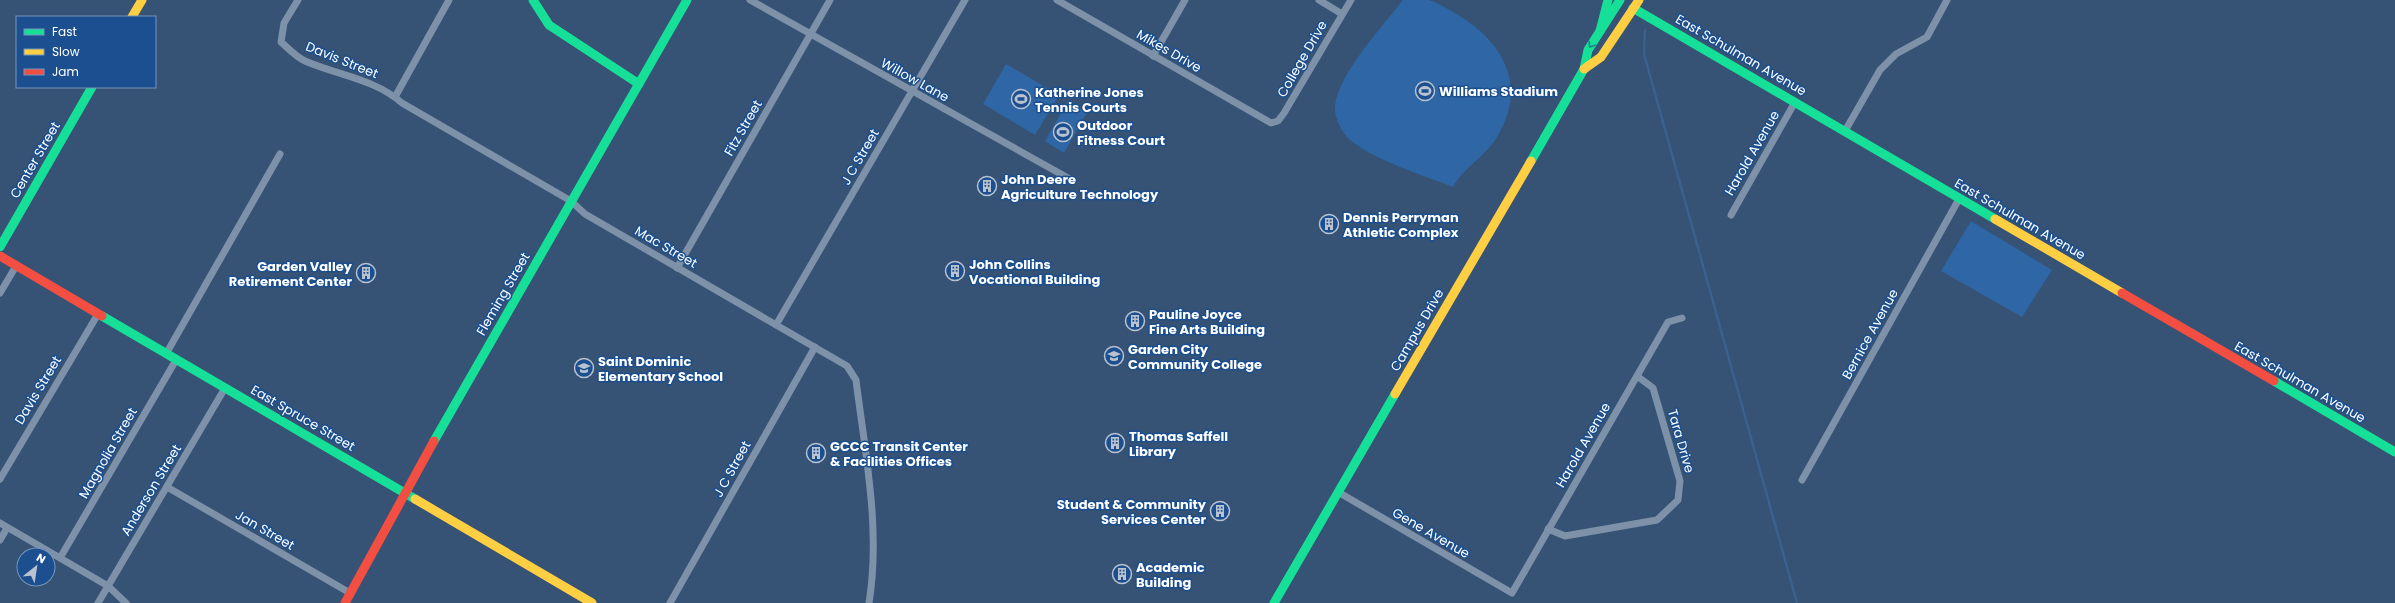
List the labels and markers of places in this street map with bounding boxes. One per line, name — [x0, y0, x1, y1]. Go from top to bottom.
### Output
sports icon: Williams Stadium — [1414, 80, 1436, 102]
place label: Williams Stadium — [1439, 82, 1558, 101]
place label: Katherine Jones Tennis Courts — [1035, 83, 1144, 117]
sports icon: Katherine Jones Tennis Courts — [1010, 88, 1032, 110]
place label: Outdoor Fitness Court — [1077, 116, 1165, 150]
sports icon: Outdoor Fitness Court — [1052, 121, 1074, 143]
place label: John Deere Agriculture Technology — [1001, 170, 1159, 204]
building icon: John Deere Agriculture Technology — [976, 175, 998, 197]
place label: Dennis Perryman Athletic Complex — [1343, 208, 1459, 242]
building icon: Dennis Perryman Athletic Complex — [1318, 213, 1340, 235]
place label: John Collins Vocational Building — [969, 255, 1100, 289]
place label: Garden Valley Retirement Center — [229, 257, 353, 291]
building icon: John Collins Vocational Building — [944, 260, 966, 282]
building icon: Garden Valley Retirement Center — [355, 262, 377, 284]
place label: Pauline Joyce Fine Arts Building — [1149, 305, 1265, 339]
building icon: Pauline Joyce Fine Arts Building — [1124, 310, 1146, 332]
place label: Garden City Community College — [1128, 340, 1262, 374]
school or university icon: Garden City Community College — [1103, 345, 1125, 367]
place label: Saint Dominic Elementary School — [598, 352, 723, 386]
school or university icon: Saint Dominic Elementary School — [573, 357, 595, 379]
place label: Thomas Saffell Library — [1129, 427, 1228, 461]
building icon: Thomas Saffell Library — [1104, 432, 1126, 454]
place label: GCCC Transit Center & Facilities Offices — [830, 437, 968, 471]
building icon: GCCC Transit Center & Facilities Offices — [805, 442, 827, 464]
place label: Student & Community Services Center — [1057, 495, 1207, 529]
building icon: Student & Community Services Center — [1209, 500, 1231, 522]
place label: Academic Building — [1136, 558, 1205, 592]
building icon: Academic Building — [1111, 563, 1133, 585]

